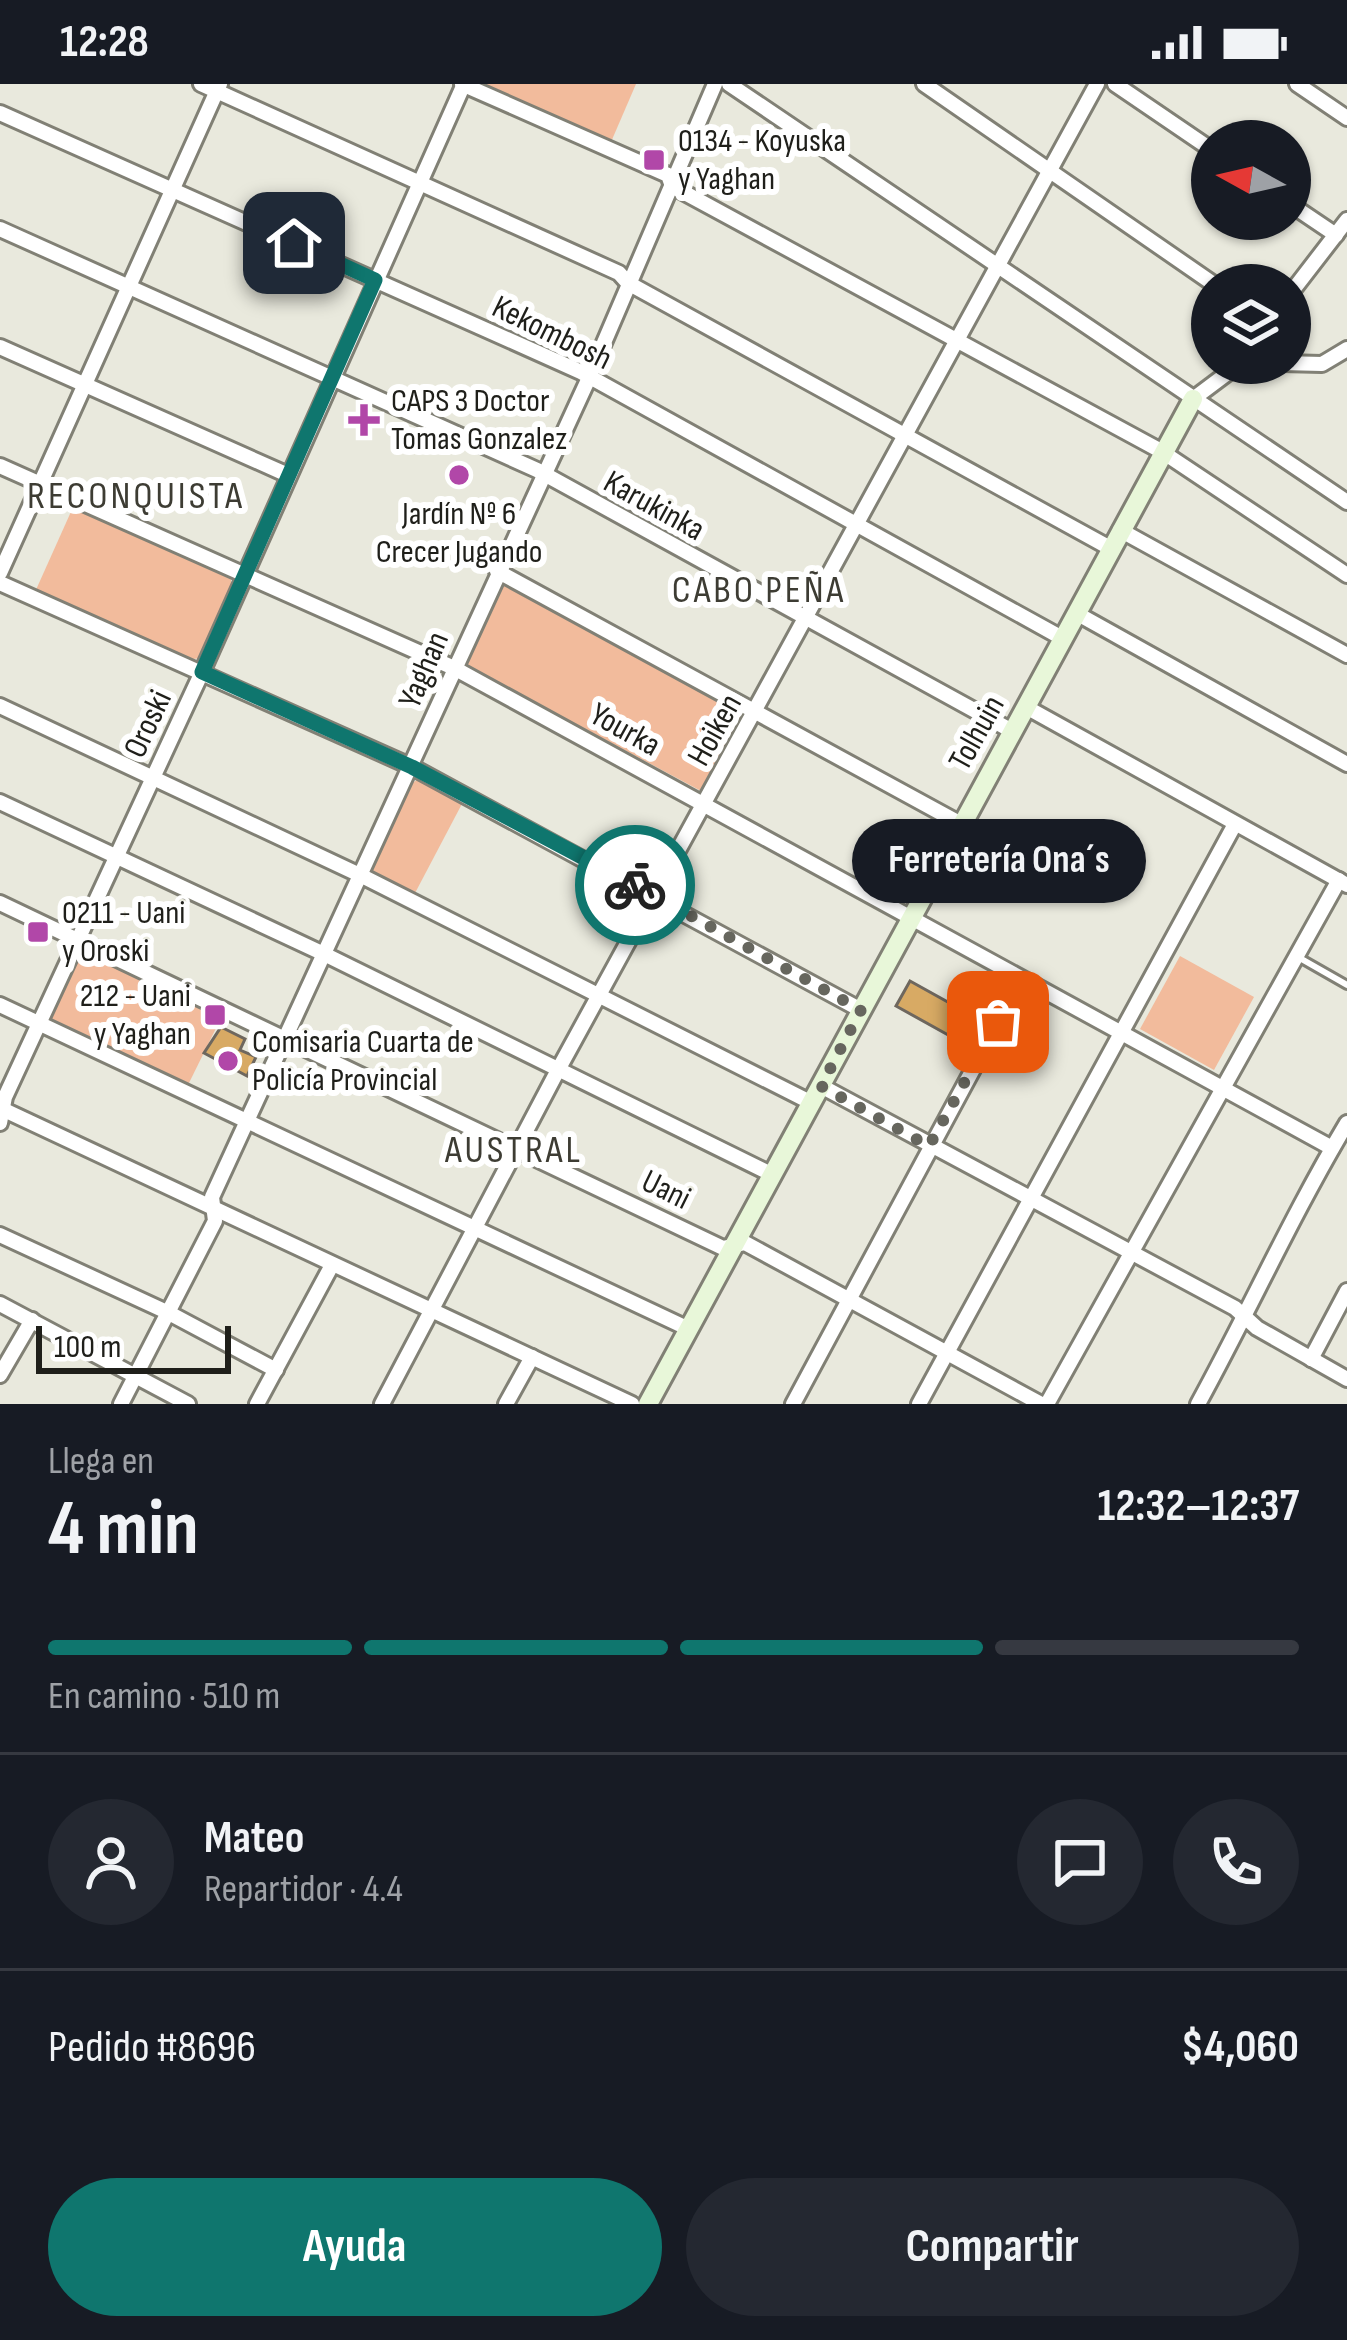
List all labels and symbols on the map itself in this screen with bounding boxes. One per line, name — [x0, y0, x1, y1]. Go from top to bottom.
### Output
north arrow — [1191, 120, 1311, 240]
place label: 0134 - Koyuska y Yaghan — [678, 121, 846, 199]
marker: 0134 - Koyuska y Yaghan — [641, 147, 667, 173]
pin — [243, 192, 345, 294]
street label: Kekombosh — [486, 287, 618, 379]
place label: CAPS 3 Doctor Tomas Gonzalez — [391, 381, 567, 459]
marker: CAPS 3 Doctor Tomas Gonzalez — [348, 404, 380, 436]
marker: Jardín Nº 6 Crecer Jugando — [446, 462, 472, 488]
street label: Karukinka — [597, 462, 711, 550]
district label: RECONQUISTA — [27, 473, 245, 520]
place label: Jardín Nº 6 Crecer Jugando — [376, 494, 542, 572]
district label: CABO PEÑA — [672, 567, 846, 614]
street label: Yaghan — [390, 626, 458, 714]
street label: Oroski — [115, 684, 181, 764]
street label: Hoiken — [679, 687, 751, 773]
street label: Tolhuin — [940, 689, 1014, 777]
street label: Yourka — [583, 694, 667, 766]
callout: Ferretería Ona´s — [851, 818, 1145, 902]
courier — [575, 825, 695, 945]
place label: 0211 - Uani y Oroski — [62, 893, 185, 971]
marker: 0211 - Uani y Oroski — [25, 919, 51, 945]
pin — [947, 971, 1049, 1073]
place label: 212 - Uani y Yaghan — [80, 976, 191, 1054]
marker: 212 - Uani y Yaghan — [202, 1002, 228, 1028]
place label: Comisaria Cuarta de Policía Provincial — [252, 1022, 474, 1100]
marker: Comisaria Cuarta de Policía Provincial — [215, 1048, 241, 1074]
district label: AUSTRAL — [444, 1127, 583, 1174]
street label: Uani — [635, 1161, 697, 1219]
scale bar — [36, 1320, 231, 1373]

